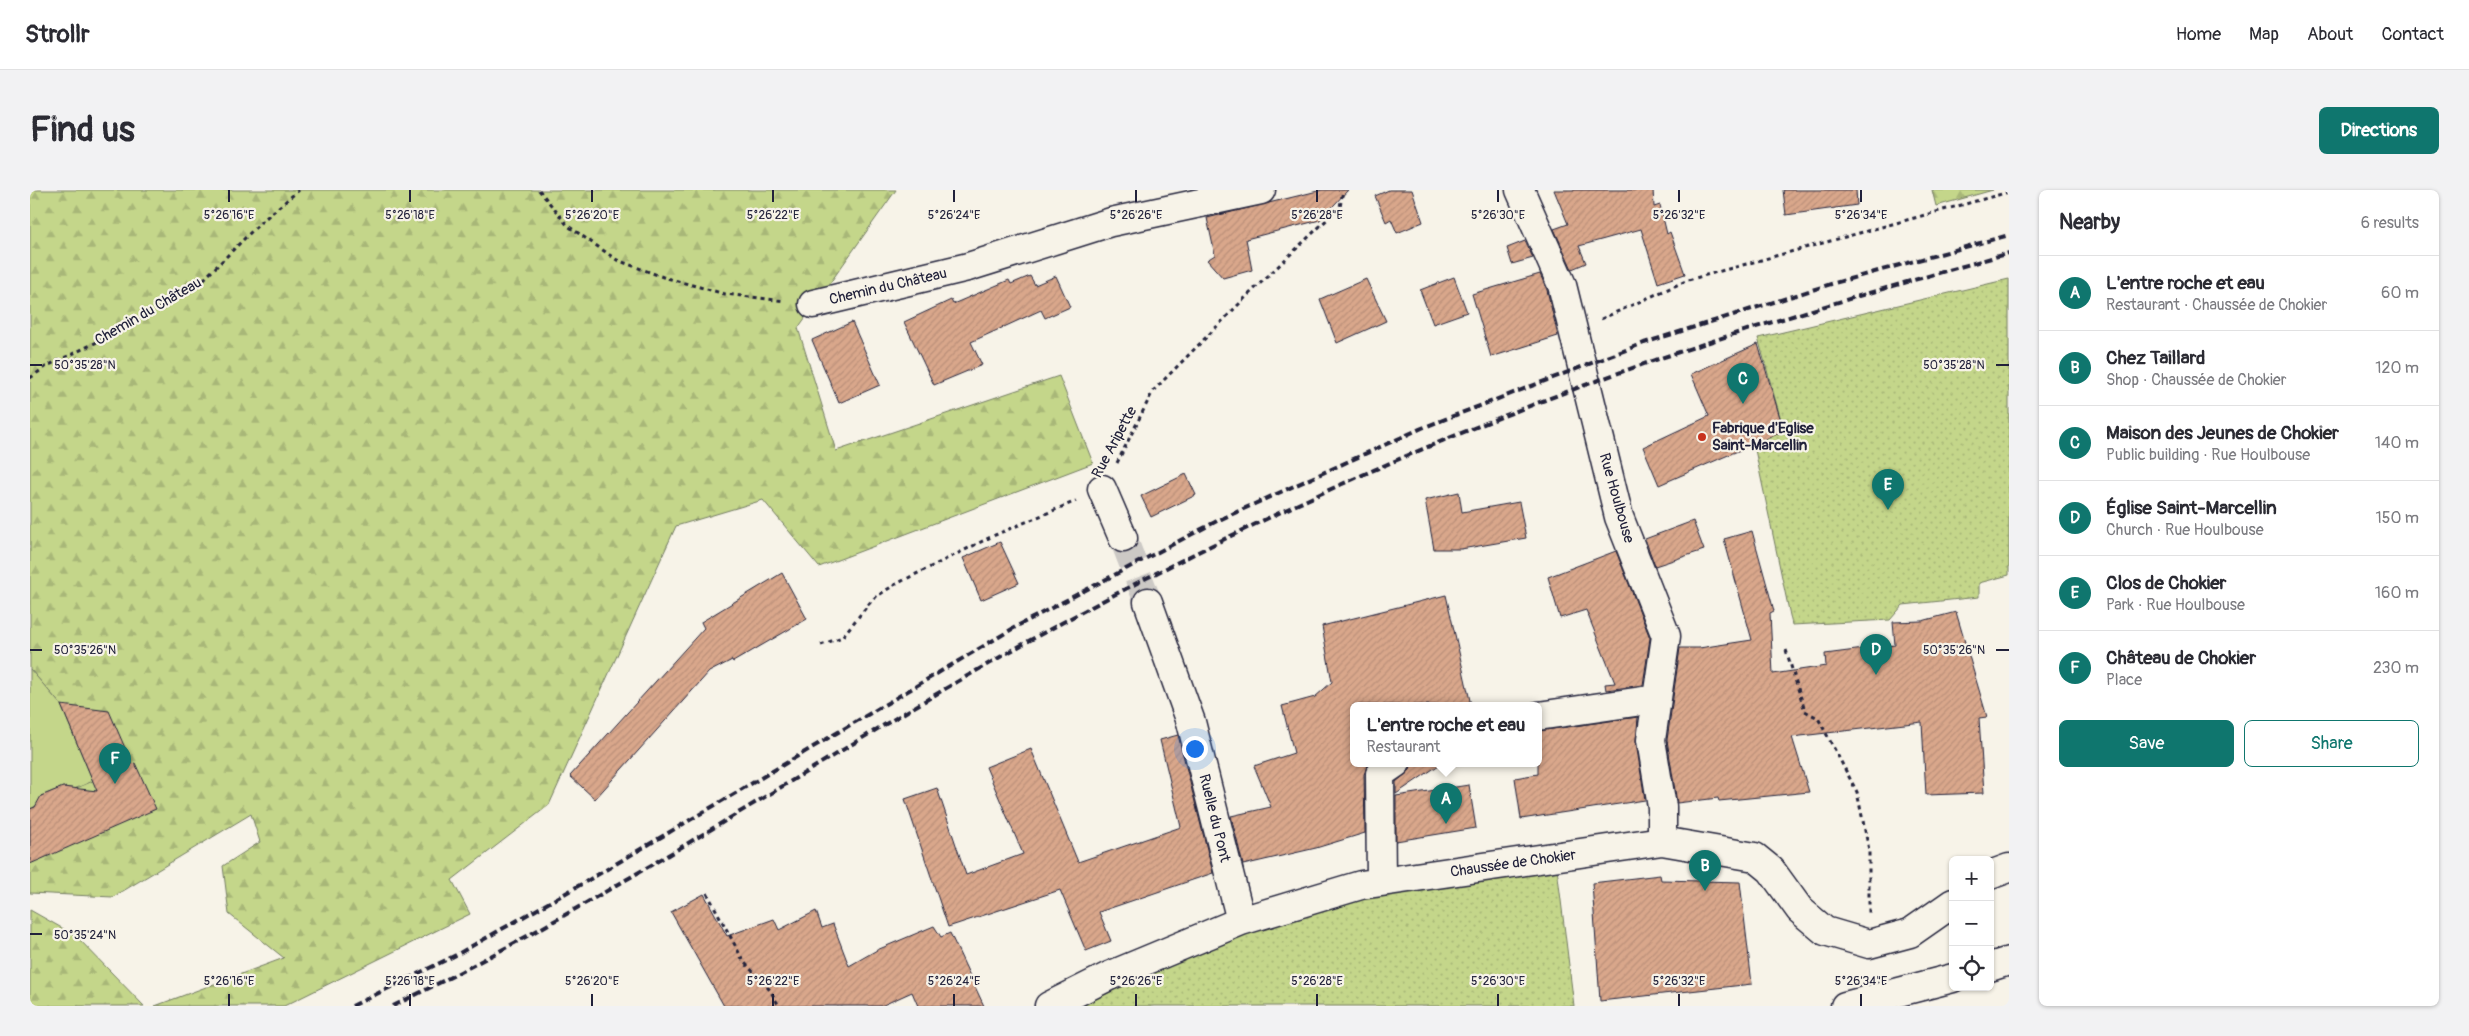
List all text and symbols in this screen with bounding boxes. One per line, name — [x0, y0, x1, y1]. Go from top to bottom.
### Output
text: Strollr — [25, 20, 90, 49]
text: Home — [2176, 23, 2221, 46]
text: Map — [2249, 23, 2279, 46]
text: About — [2307, 23, 2353, 46]
text: Contact — [2381, 23, 2444, 46]
button: Directions — [2319, 107, 2439, 154]
text: Find us — [30, 108, 135, 152]
text: 5°26'16"E — [204, 208, 254, 223]
text: 5°26'18"E — [385, 208, 435, 223]
text: 5°26'20"E — [565, 208, 619, 223]
text: 5°26'22"E — [747, 208, 799, 223]
text: 5°26'24"E — [928, 208, 980, 223]
text: 5°26'26"E — [1110, 208, 1162, 223]
text: 5°26'28"E — [1291, 208, 1343, 223]
text: 5°26'30"E — [1471, 208, 1525, 223]
text: 5°26'32"E — [1653, 208, 1705, 223]
text: 5°26'34"E — [1835, 208, 1887, 223]
text: Nearby — [2059, 209, 2120, 236]
text: 6 results — [2361, 213, 2419, 233]
street label: Chemin du Château — [827, 264, 949, 309]
text: L'entre roche et eau — [2106, 271, 2265, 295]
street label: Chemin du Château — [91, 273, 205, 350]
text: A — [2070, 283, 2080, 303]
text: 60 m — [2381, 283, 2419, 303]
text: Restaurant · Chaussée de Chokier — [2106, 295, 2327, 315]
text: Chez Taillard — [2106, 346, 2205, 370]
text: 50°35'28"N — [54, 358, 116, 373]
text: 50°35'28"N — [1923, 358, 1985, 373]
text: B — [2070, 358, 2080, 378]
text: 120 m — [2375, 358, 2419, 378]
pin: C — [1727, 363, 1759, 404]
text: Shop · Chaussée de Chokier — [2106, 370, 2286, 390]
street label: Rue Aripette — [1088, 403, 1142, 481]
place label: Fabrique d'Eglise Saint-Marcellin — [1712, 419, 1814, 455]
text: Maison des Jeunes de Chokier — [2106, 421, 2339, 445]
marker: Fabrique d'Eglise Saint-Marcellin — [1696, 431, 1708, 443]
text: C — [2070, 433, 2080, 453]
text: 140 m — [2375, 433, 2419, 453]
text: Public building · Rue Houlbouse — [2106, 445, 2310, 465]
street label: Rue Houlbouse — [1595, 451, 1639, 546]
pin: E — [1872, 469, 1904, 510]
text: Église Saint-Marcellin — [2106, 496, 2277, 520]
text: D — [2070, 508, 2080, 528]
text: 150 m — [2375, 508, 2419, 528]
text: Church · Rue Houlbouse — [2106, 520, 2264, 540]
text: Clos de Chokier — [2106, 571, 2226, 595]
text: E — [2071, 583, 2079, 603]
text: 160 m — [2375, 583, 2419, 603]
text: Park · Rue Houlbouse — [2106, 595, 2245, 615]
pin: D — [1860, 634, 1892, 675]
text: 50°35'26"N — [54, 643, 116, 658]
text: 50°35'26"N — [1923, 643, 1985, 658]
text: Château de Chokier — [2106, 646, 2256, 670]
text: F — [2070, 658, 2080, 678]
text: 230 m — [2373, 658, 2419, 678]
text: Place — [2106, 670, 2142, 690]
popup — [1350, 702, 1542, 767]
text: L'entre roche et eau — [1367, 713, 1525, 737]
button: Save — [2059, 720, 2234, 767]
button: Share — [2244, 720, 2419, 767]
your location — [1182, 736, 1208, 762]
text: Restaurant — [1367, 737, 1441, 757]
pin: F — [99, 743, 131, 784]
street label: Ruelle du Pont — [1194, 772, 1235, 865]
pin: A — [1430, 783, 1462, 824]
street label: Chaussée de Chokier — [1449, 845, 1578, 882]
pin: B — [1689, 850, 1721, 891]
map controls — [1949, 856, 1994, 991]
button: + — [1949, 856, 1994, 901]
button: − — [1949, 901, 1994, 946]
text: 50°35'24"N — [54, 928, 116, 943]
button: locate — [1949, 946, 1994, 991]
text: 5°26'16"E — [204, 974, 254, 989]
text: 5°26'18"E — [385, 974, 435, 989]
text: 5°26'20"E — [565, 974, 619, 989]
text: 5°26'22"E — [747, 974, 799, 989]
text: 5°26'24"E — [928, 974, 980, 989]
text: 5°26'26"E — [1110, 974, 1162, 989]
text: 5°26'28"E — [1291, 974, 1343, 989]
text: 5°26'30"E — [1471, 974, 1525, 989]
text: 5°26'32"E — [1653, 974, 1705, 989]
text: 5°26'34"E — [1835, 974, 1887, 989]

